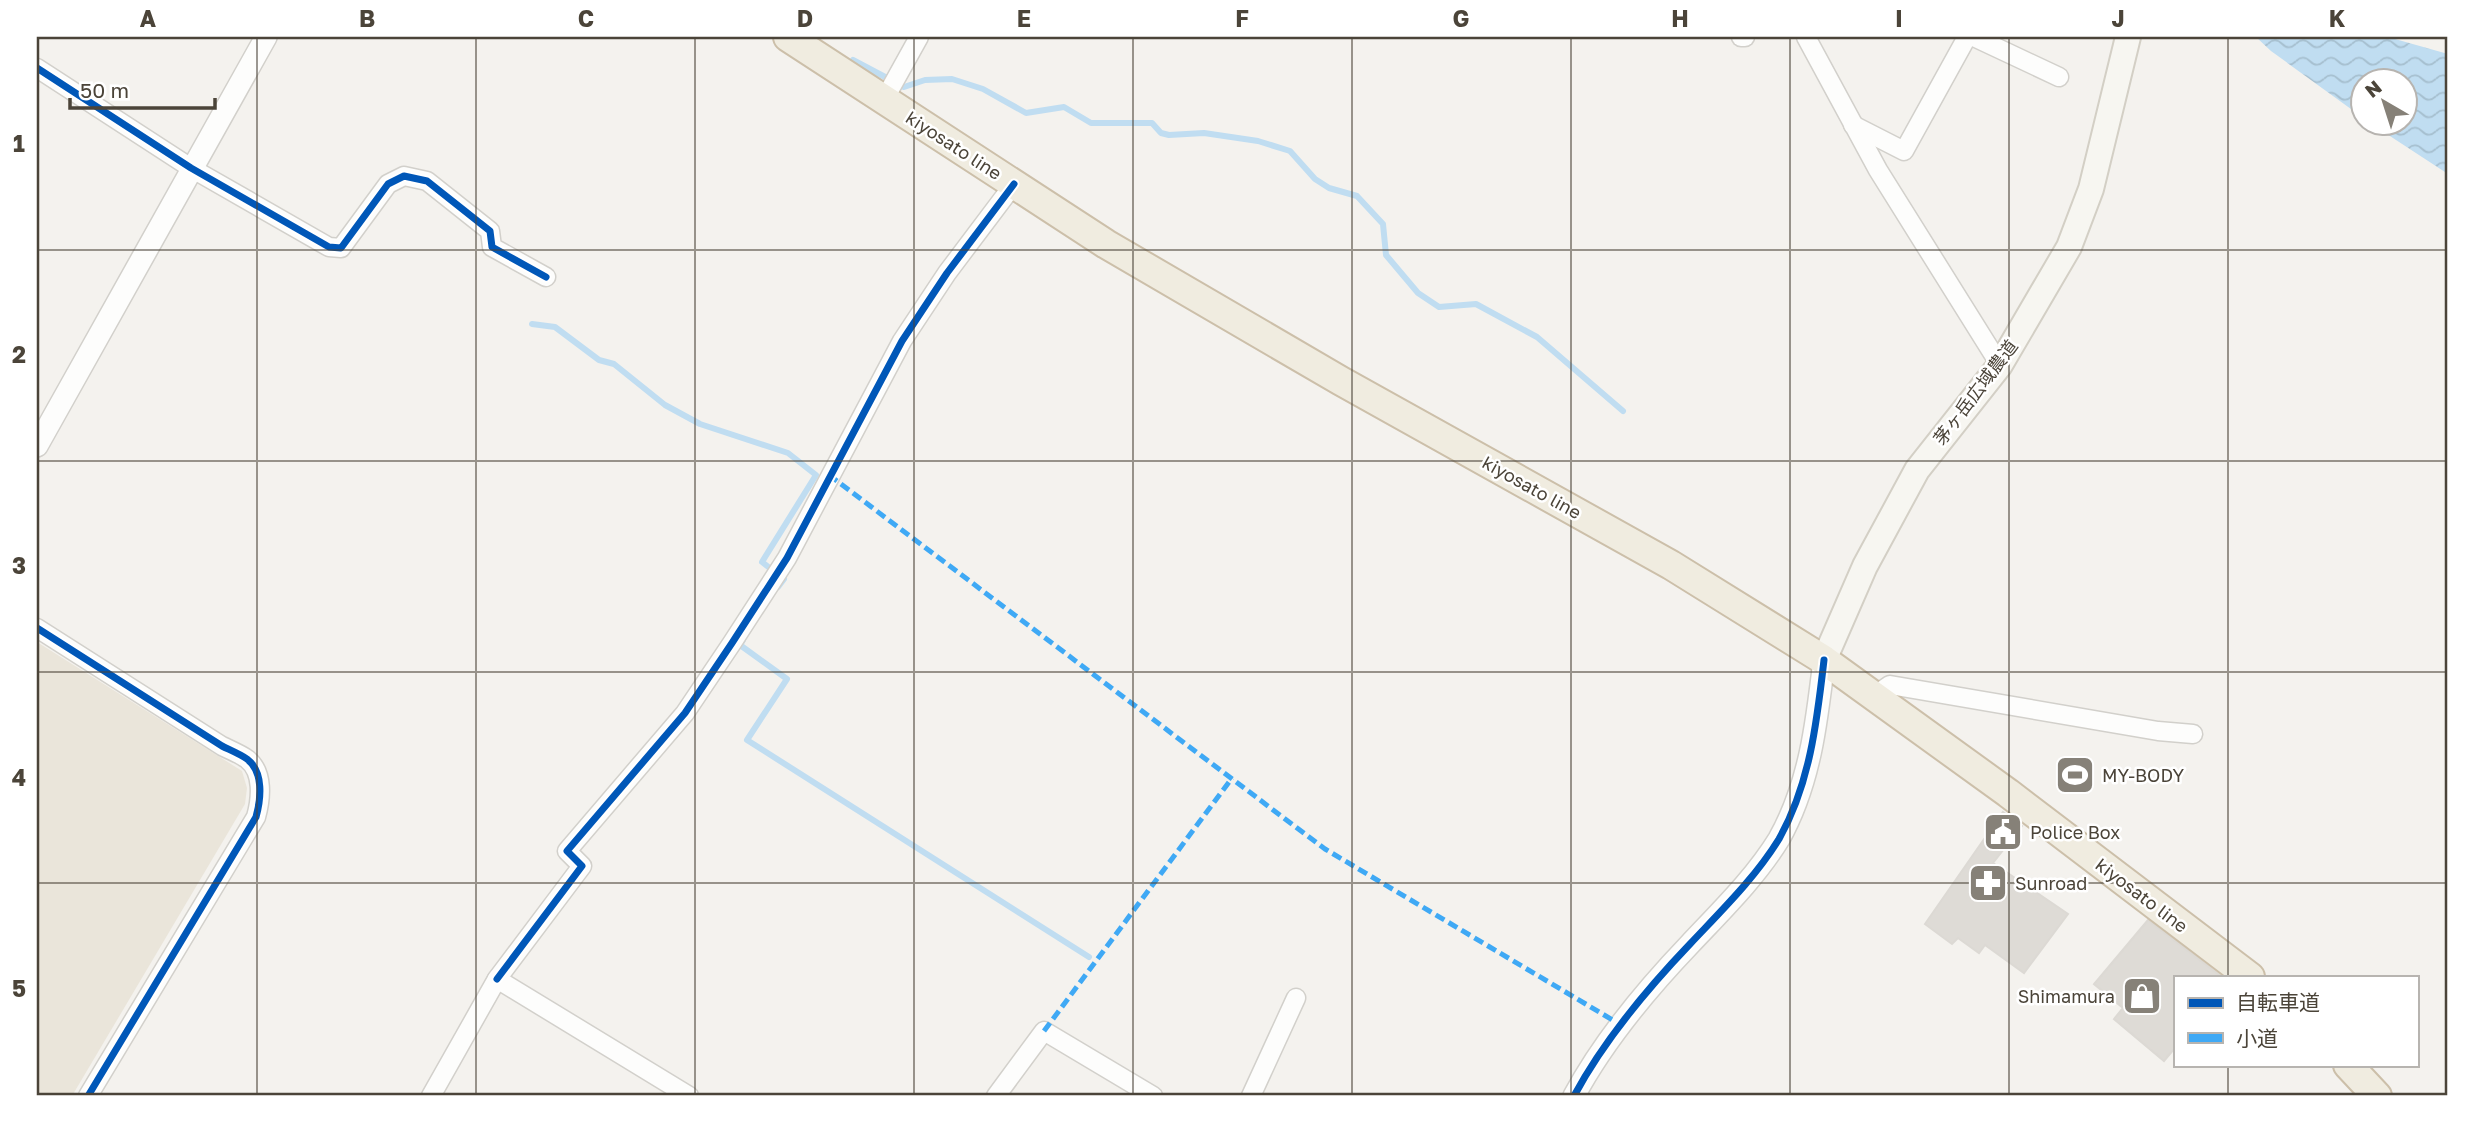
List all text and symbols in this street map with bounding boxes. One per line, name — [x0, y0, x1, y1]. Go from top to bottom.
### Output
text: A — [140, 4, 157, 32]
text: B — [359, 4, 375, 32]
text: C — [578, 4, 594, 32]
text: D — [797, 4, 813, 32]
text: E — [1017, 4, 1031, 32]
text: F — [1235, 4, 1249, 32]
text: G — [1453, 4, 1469, 32]
text: H — [1671, 4, 1689, 32]
text: I — [1895, 4, 1903, 32]
text: J — [2111, 4, 2125, 32]
text: K — [2329, 4, 2346, 32]
scale bar — [70, 66, 215, 110]
north arrow — [2348, 66, 2418, 136]
text: N — [2360, 75, 2386, 102]
text: 50 m — [80, 77, 129, 103]
street label: kiyosato line — [902, 106, 1006, 184]
text: 1 — [13, 129, 25, 157]
street label: 茅ヶ岳広域農道 — [1928, 335, 2022, 449]
text: 2 — [12, 340, 26, 368]
street label: kiyosato line — [1479, 451, 1585, 523]
text: 3 — [12, 551, 26, 579]
sports icon: MY-BODY — [2054, 754, 2096, 796]
text: 4 — [12, 763, 26, 791]
place label: MY-BODY — [2102, 764, 2184, 786]
public building icon: Police Box — [1982, 811, 2024, 853]
place label: Police Box — [2030, 821, 2120, 843]
street label: kiyosato line — [2092, 853, 2192, 937]
pharmacy icon: Sunroad — [1967, 862, 2009, 904]
place label: Sunroad — [2015, 872, 2087, 894]
text: 5 — [12, 974, 26, 1002]
shop icon: Shimamura — [2121, 975, 2163, 1017]
legend — [2174, 976, 2418, 1066]
place label: Shimamura — [2018, 985, 2115, 1007]
text: 自転車道 — [2236, 989, 2320, 1015]
text: 小道 — [2236, 1025, 2278, 1051]

